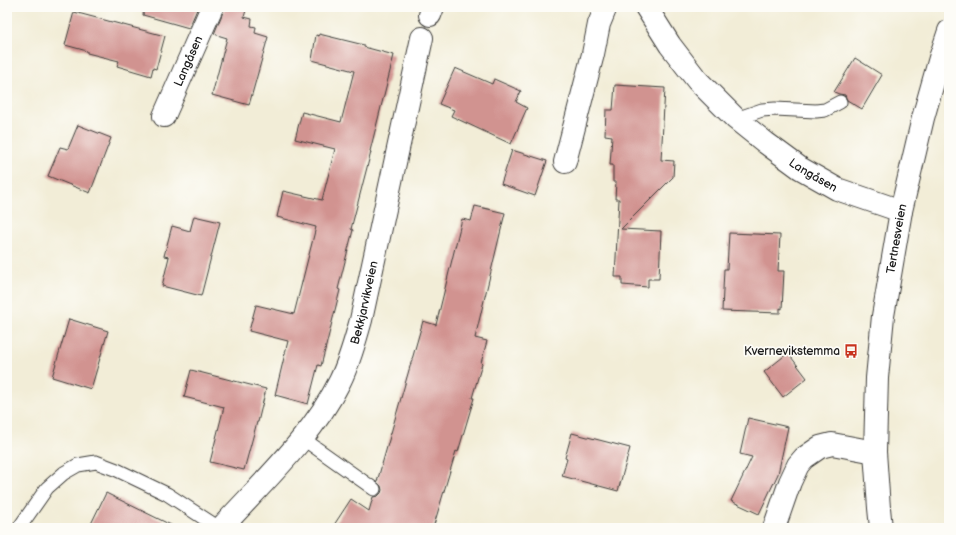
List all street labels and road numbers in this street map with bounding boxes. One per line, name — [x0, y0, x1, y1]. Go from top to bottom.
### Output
street label: Langåsen — [171, 33, 206, 89]
street label: Langåsen — [786, 155, 840, 196]
street label: Tertnesveien — [883, 202, 910, 275]
street label: Bekkjarvikveien — [347, 259, 382, 346]

